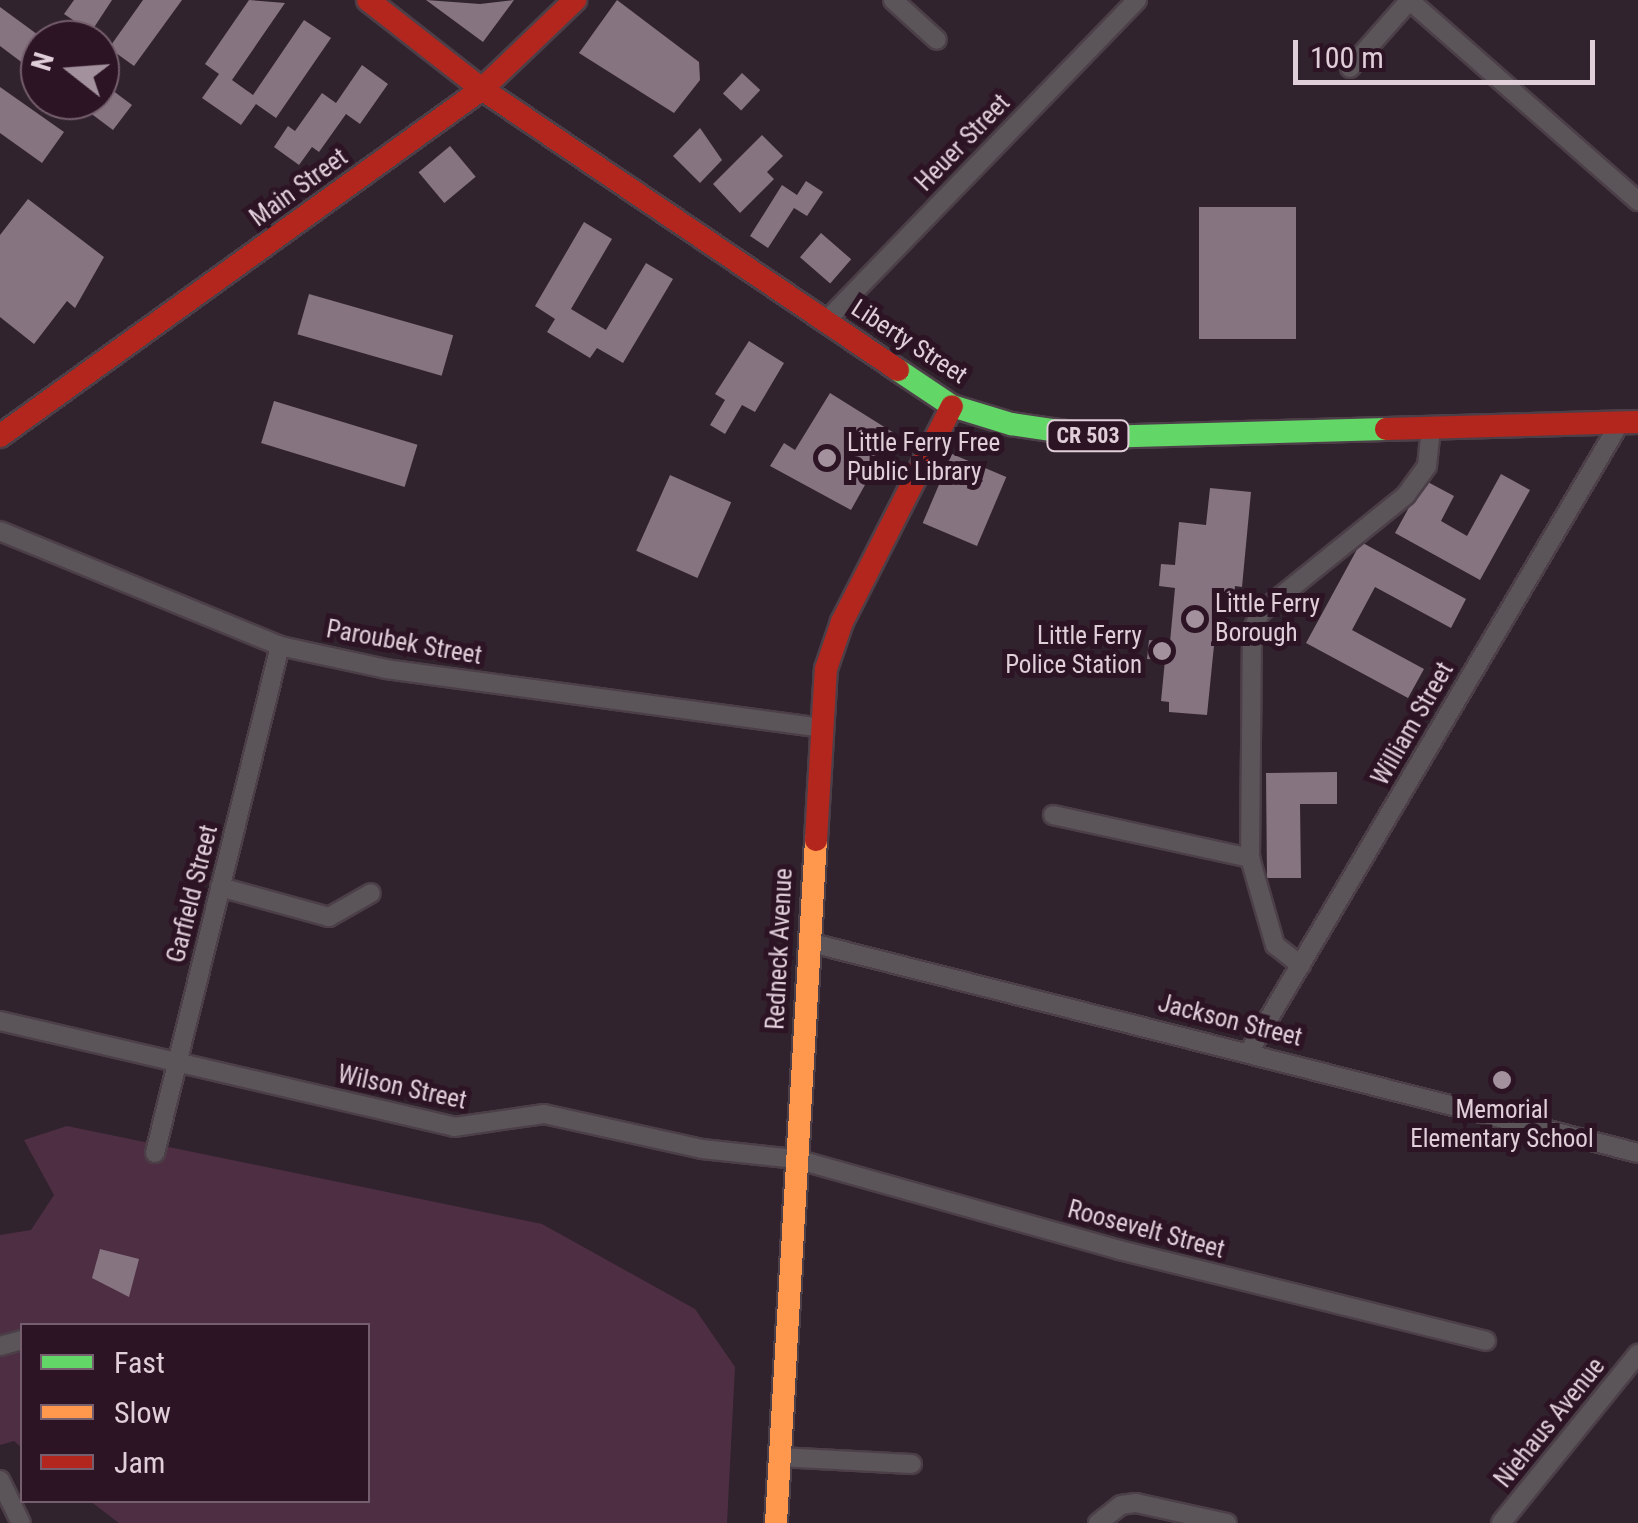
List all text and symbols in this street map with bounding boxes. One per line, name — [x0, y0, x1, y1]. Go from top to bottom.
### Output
north arrow — [20, 20, 120, 120]
scale bar — [1298, 20, 1600, 82]
text: 100 m — [1310, 40, 1384, 75]
text: N — [24, 49, 61, 75]
street label: Heuer Street — [910, 88, 1016, 198]
street label: Main Street — [244, 143, 354, 233]
street label: Liberty Street — [845, 293, 973, 391]
road number: CR 503 — [1046, 419, 1130, 453]
place label: Little Ferry Free Public Library — [847, 429, 1000, 488]
marker: Little Ferry Free Public Library — [816, 447, 838, 469]
place label: Little Ferry Borough — [1215, 590, 1320, 649]
marker: Little Ferry Borough — [1184, 608, 1206, 630]
street label: Paroubek Street — [324, 615, 484, 671]
place label: Little Ferry Police Station — [1005, 622, 1142, 681]
marker: Little Ferry Police Station — [1151, 640, 1173, 662]
street label: William Street — [1366, 657, 1460, 791]
street label: Garfield Street — [161, 822, 225, 966]
street label: Redneck Avenue — [761, 867, 799, 1031]
street label: Jackson Street — [1155, 989, 1305, 1053]
street label: Wilson Street — [335, 1060, 469, 1116]
marker: Memorial Elementary School — [1491, 1069, 1513, 1091]
place label: Memorial Elementary School — [1410, 1096, 1594, 1155]
street label: Roosevelt Street — [1064, 1195, 1228, 1265]
legend — [20, 1323, 370, 1503]
text: Fast — [114, 1345, 165, 1380]
street label: Niehaus Avenue — [1489, 1352, 1611, 1494]
text: Slow — [114, 1395, 171, 1430]
text: Jam — [114, 1445, 165, 1480]

